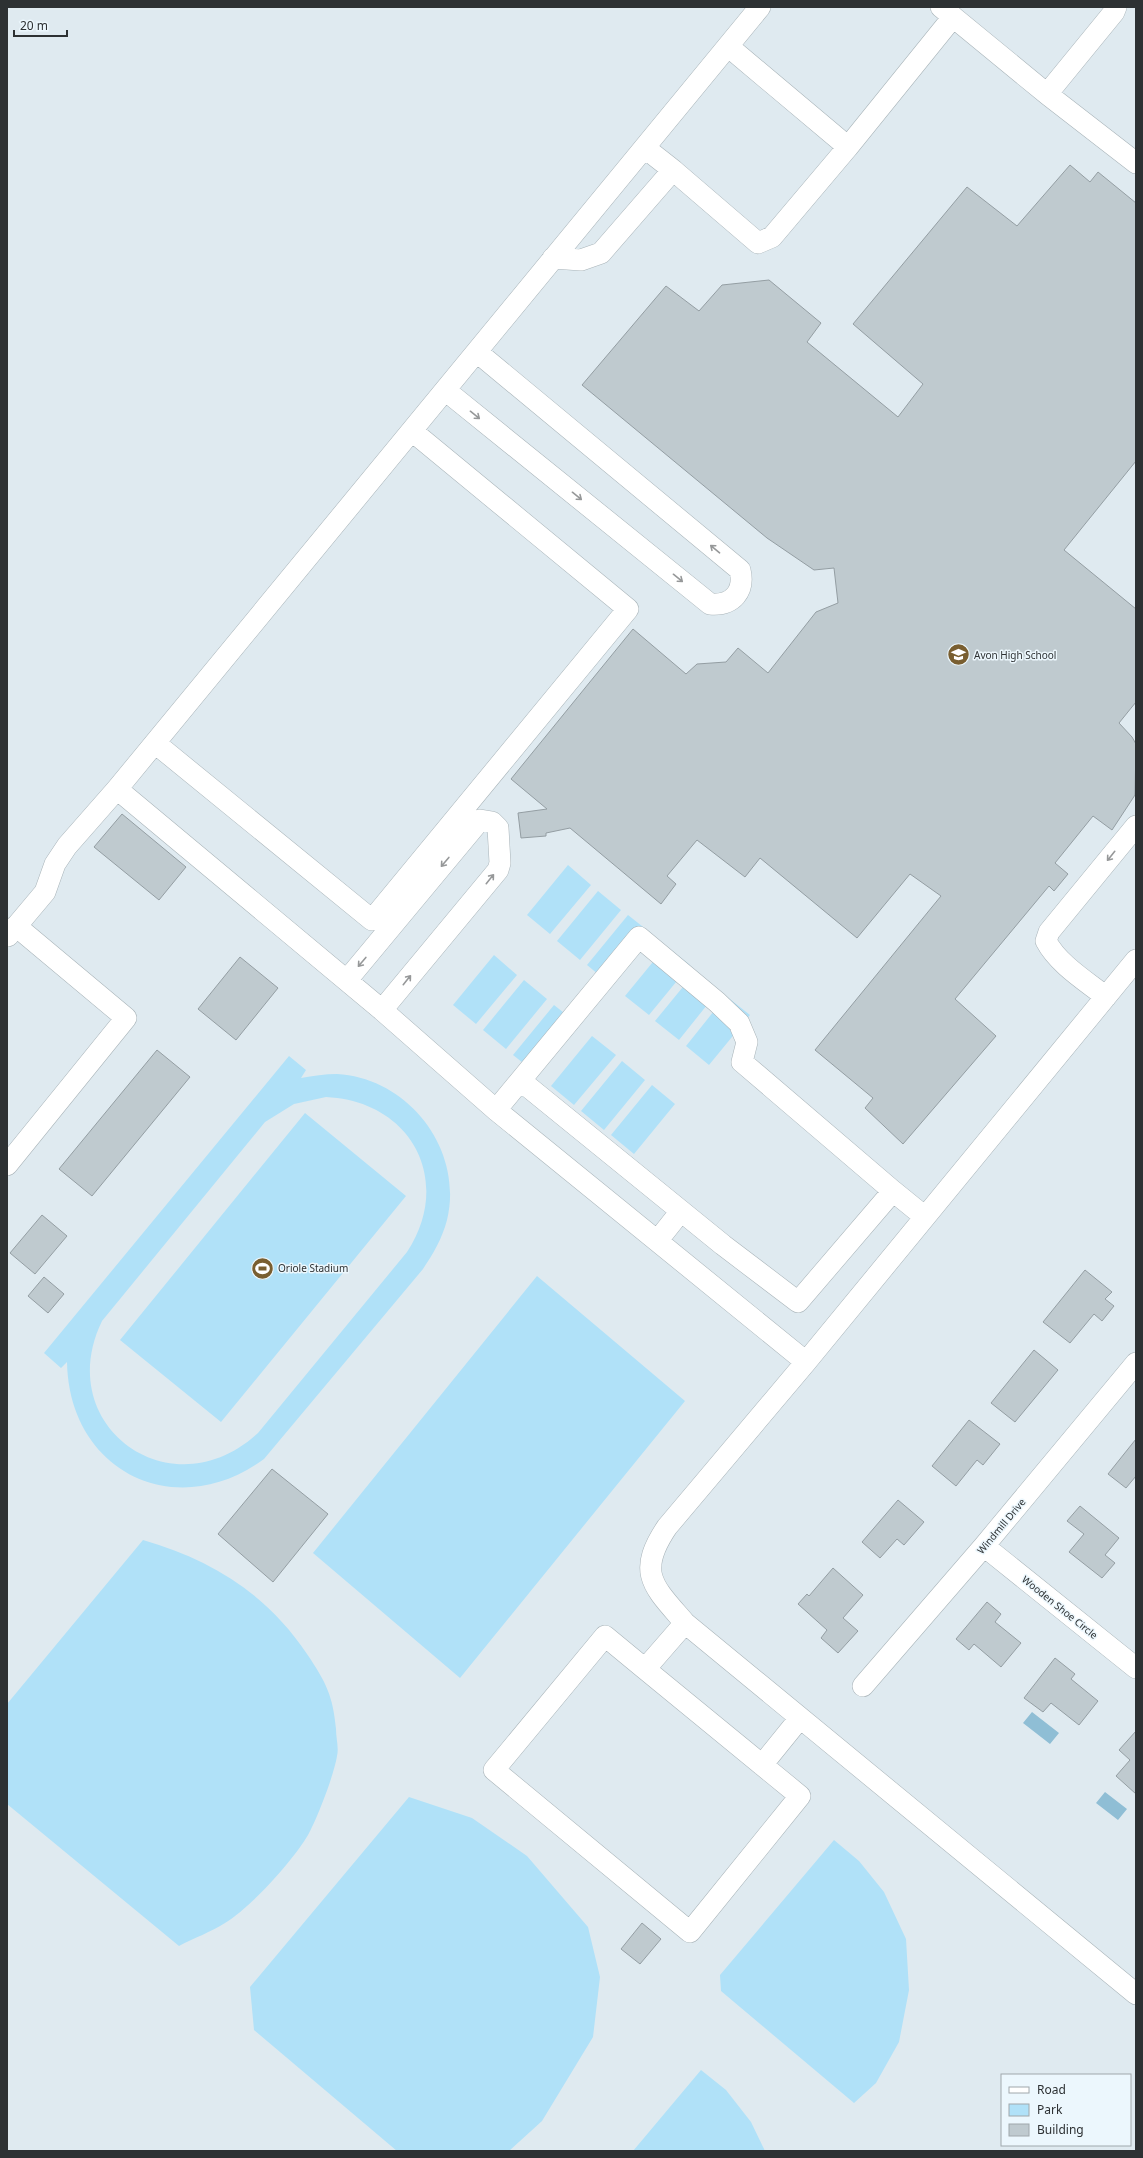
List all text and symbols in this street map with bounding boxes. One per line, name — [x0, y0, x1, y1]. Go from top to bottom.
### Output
scale bar — [14, 12, 67, 38]
text: 20 m — [20, 17, 48, 34]
one-way arrow — [470, 410, 481, 419]
one-way arrow — [571, 492, 582, 501]
one-way arrow — [710, 545, 720, 554]
one-way arrow — [672, 573, 683, 582]
school or university icon: Avon High School — [946, 642, 972, 668]
place label: Avon High School — [974, 648, 1056, 662]
one-way arrow — [1107, 851, 1116, 861]
one-way arrow — [441, 857, 449, 868]
one-way arrow — [485, 874, 494, 885]
one-way arrow — [357, 957, 366, 968]
one-way arrow — [403, 974, 411, 985]
sports icon: Oriole Stadium — [250, 1255, 276, 1281]
place label: Oriole Stadium — [278, 1261, 348, 1275]
street label: Windmill Drive — [974, 1495, 1029, 1557]
street label: Wooden Shoe Circle — [1019, 1572, 1101, 1642]
legend — [1001, 2074, 1131, 2146]
text: Road — [1037, 2081, 1066, 2098]
text: Park — [1037, 2101, 1063, 2118]
text: Building — [1037, 2121, 1084, 2138]

